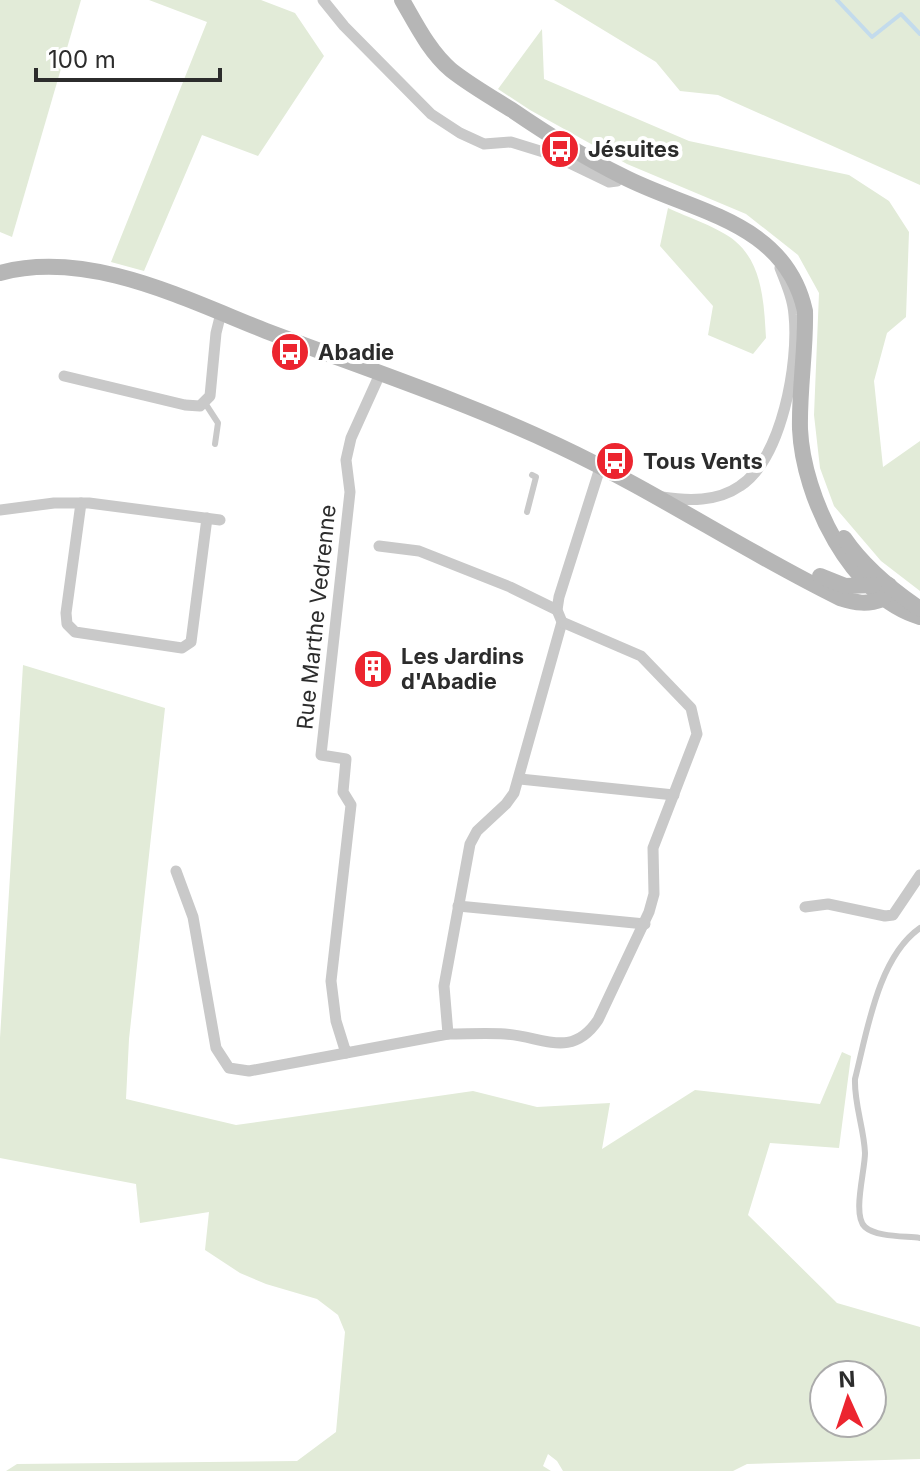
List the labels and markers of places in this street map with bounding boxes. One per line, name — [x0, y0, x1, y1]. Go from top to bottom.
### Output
bus stop icon: Jésuites — [539, 128, 581, 170]
place label: Jésuites — [588, 136, 679, 162]
bus stop icon: Abadie — [269, 331, 311, 373]
place label: Abadie — [318, 339, 394, 365]
bus stop icon: Tous Vents — [594, 440, 636, 482]
place label: Tous Vents — [643, 448, 763, 474]
place label: Les Jardins d'Abadie — [401, 643, 524, 694]
building icon: Les Jardins d'Abadie — [352, 648, 394, 690]

